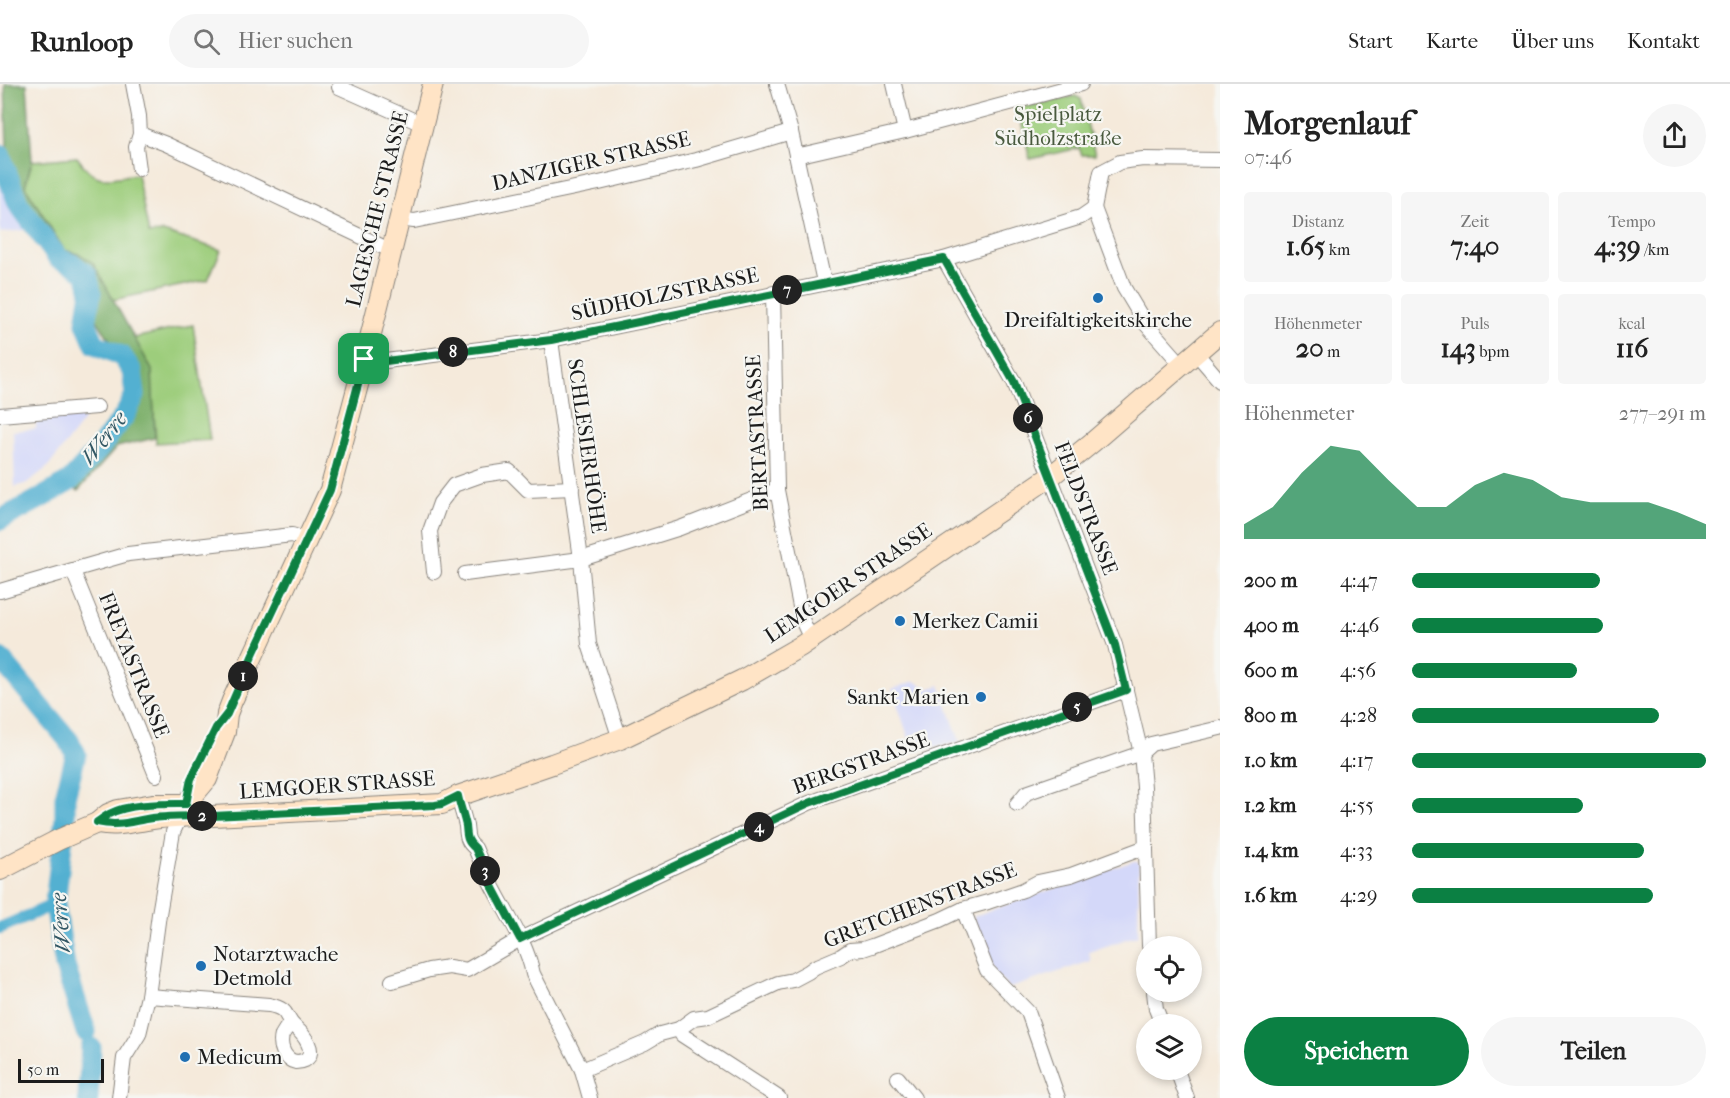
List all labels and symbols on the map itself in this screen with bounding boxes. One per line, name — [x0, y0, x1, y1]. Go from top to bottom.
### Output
park label: Spielplatz Südholzstraße — [994, 102, 1122, 150]
street label: LAGESCHE STRASSE — [341, 108, 413, 309]
street label: DANZIGER STRASSE — [489, 126, 693, 196]
street label: SÜDHOLZSTRASSE — [569, 262, 761, 326]
pin: 7 — [772, 275, 802, 305]
marker: Dreifaltigkeitskirche — [1091, 291, 1105, 305]
place label: Dreifaltigkeitskirche — [1004, 308, 1192, 332]
pin — [338, 333, 389, 384]
pin: 8 — [438, 337, 468, 367]
street label: BERTASTRASSE — [741, 354, 773, 512]
street label: SCHLESIERHÖHE — [563, 357, 611, 535]
pin: 6 — [1013, 403, 1043, 433]
water label: Werre — [75, 405, 133, 470]
street label: FELDSTRASSE — [1050, 438, 1123, 578]
street label: LEMGOER STRASSE — [760, 518, 936, 648]
street label: FREYASTRASSE — [94, 589, 174, 742]
place label: Merkez Camii — [912, 609, 1039, 633]
marker: Merkez Camii — [893, 614, 907, 628]
pin: 1 — [228, 661, 258, 691]
place label: Sankt Marien — [847, 685, 969, 709]
marker: Sankt Marien — [974, 690, 988, 704]
pin: 5 — [1062, 692, 1092, 722]
street label: BERGSTRASSE — [789, 727, 933, 799]
street label: LEMGOER STRASSE — [238, 766, 436, 804]
pin: 2 — [187, 801, 217, 831]
pin: 4 — [744, 812, 774, 842]
pin: 3 — [470, 856, 500, 886]
street label: GRETCHENSTRASSE — [820, 857, 1020, 953]
water label: Werre — [45, 891, 77, 954]
place label: Notarztwache Detmold — [213, 942, 338, 990]
marker: Notarztwache Detmold — [194, 959, 208, 973]
place label: Medicum — [197, 1045, 283, 1069]
marker: Medicum — [178, 1050, 192, 1064]
scale bar — [18, 1056, 104, 1084]

